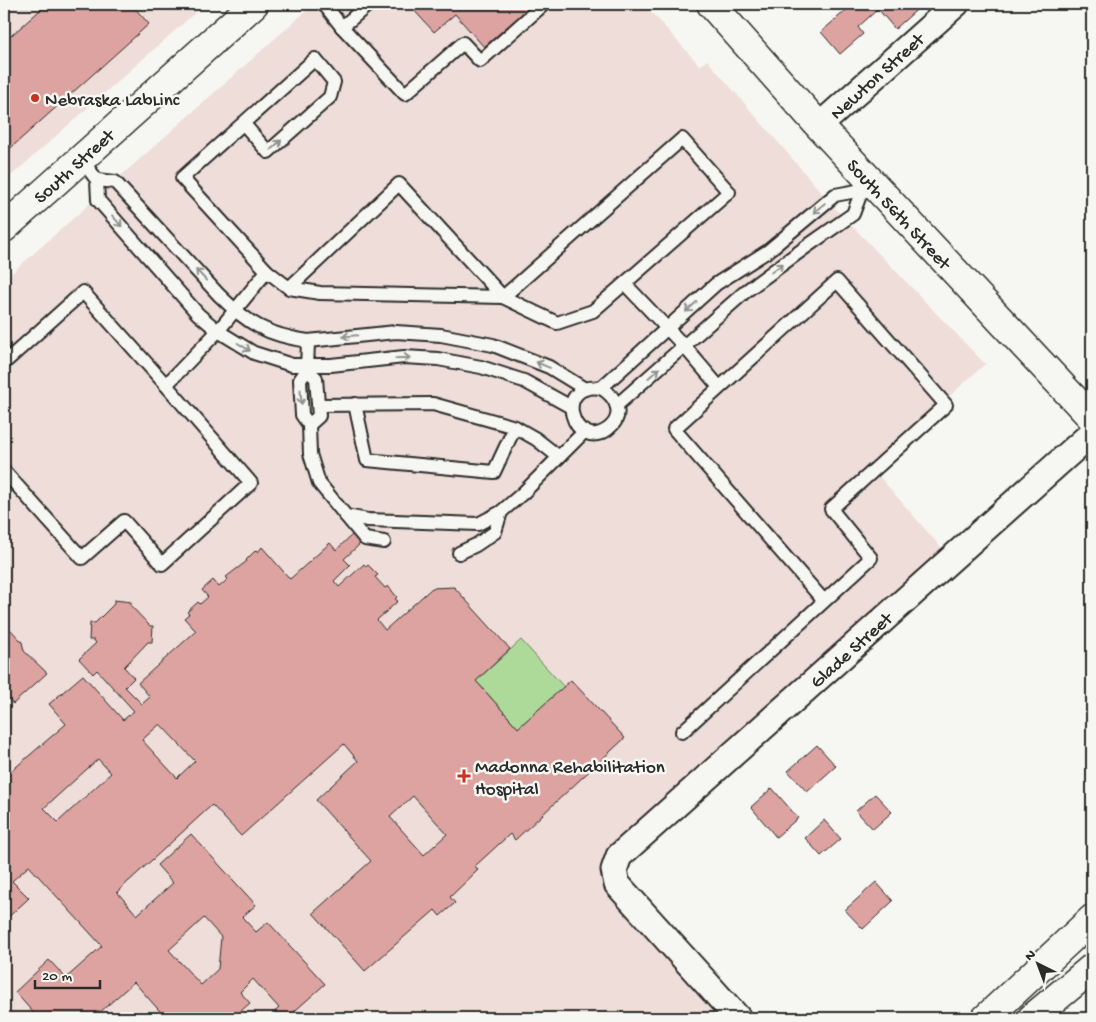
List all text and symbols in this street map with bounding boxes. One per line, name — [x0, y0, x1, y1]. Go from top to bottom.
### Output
street label: Newton Street — [827, 28, 932, 126]
place label: Nebraska LabLinc — [45, 90, 180, 113]
marker: Nebraska LabLinc — [29, 92, 41, 104]
street label: South Street — [30, 124, 122, 210]
one-way arrow — [269, 139, 282, 151]
street label: South 56th Street — [840, 155, 956, 277]
one-way arrow — [813, 203, 826, 214]
one-way arrow — [111, 215, 123, 228]
one-way arrow — [770, 263, 784, 273]
one-way arrow — [195, 269, 207, 282]
one-way arrow — [684, 301, 697, 313]
one-way arrow — [343, 331, 359, 341]
one-way arrow — [237, 342, 251, 352]
one-way arrow — [394, 353, 410, 362]
one-way arrow — [536, 359, 551, 369]
one-way arrow — [647, 367, 660, 379]
one-way arrow — [296, 389, 305, 405]
street label: Glade Street — [806, 607, 900, 695]
place label: Madonna Rehabilitation Hospital — [475, 757, 665, 802]
marker: Madonna Rehabilitation Hospital — [457, 769, 471, 783]
north arrow — [1014, 940, 1064, 990]
text: N — [1022, 947, 1040, 966]
scale bar — [35, 957, 100, 989]
text: 20 m — [42, 968, 72, 986]

